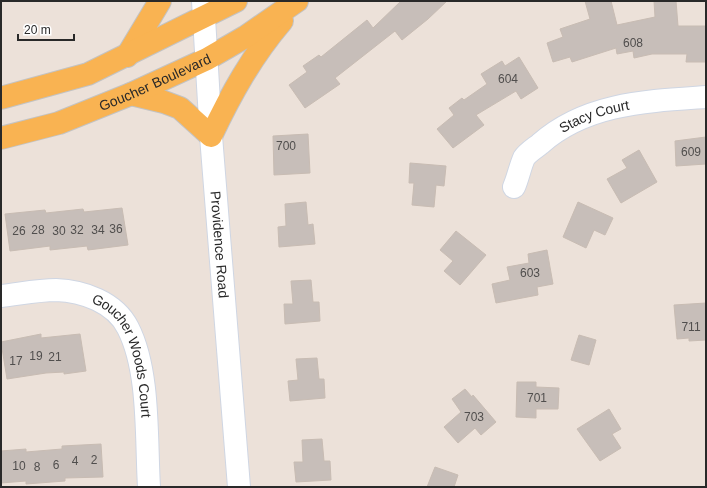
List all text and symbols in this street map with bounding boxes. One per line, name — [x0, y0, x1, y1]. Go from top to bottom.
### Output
scale bar — [18, 16, 74, 42]
text: 20 m — [24, 23, 51, 37]
house number: 608 — [623, 36, 643, 50]
street label: Goucher Boulevard — [97, 50, 213, 114]
house number: 604 — [498, 72, 518, 86]
street label: Stacy Court — [556, 97, 630, 136]
house number: 700 — [276, 139, 296, 153]
house number: 609 — [681, 145, 701, 159]
street label: Providence Road — [207, 190, 232, 299]
house number: 36 — [109, 222, 123, 236]
house number: 28 — [31, 223, 45, 237]
house number: 32 — [70, 223, 84, 237]
house number: 34 — [91, 223, 105, 237]
house number: 26 — [12, 224, 26, 238]
house number: 30 — [52, 224, 66, 238]
house number: 603 — [520, 266, 540, 280]
street label: Goucher Woods Court — [90, 290, 154, 418]
house number: 711 — [681, 320, 701, 334]
house number: 19 — [29, 349, 43, 363]
house number: 21 — [48, 350, 62, 364]
house number: 17 — [9, 354, 23, 368]
house number: 701 — [527, 391, 547, 405]
house number: 703 — [464, 410, 484, 424]
house number: 2 — [91, 453, 98, 467]
house number: 4 — [72, 454, 79, 468]
house number: 6 — [53, 458, 60, 472]
house number: 10 — [12, 459, 26, 473]
house number: 8 — [34, 460, 41, 474]

